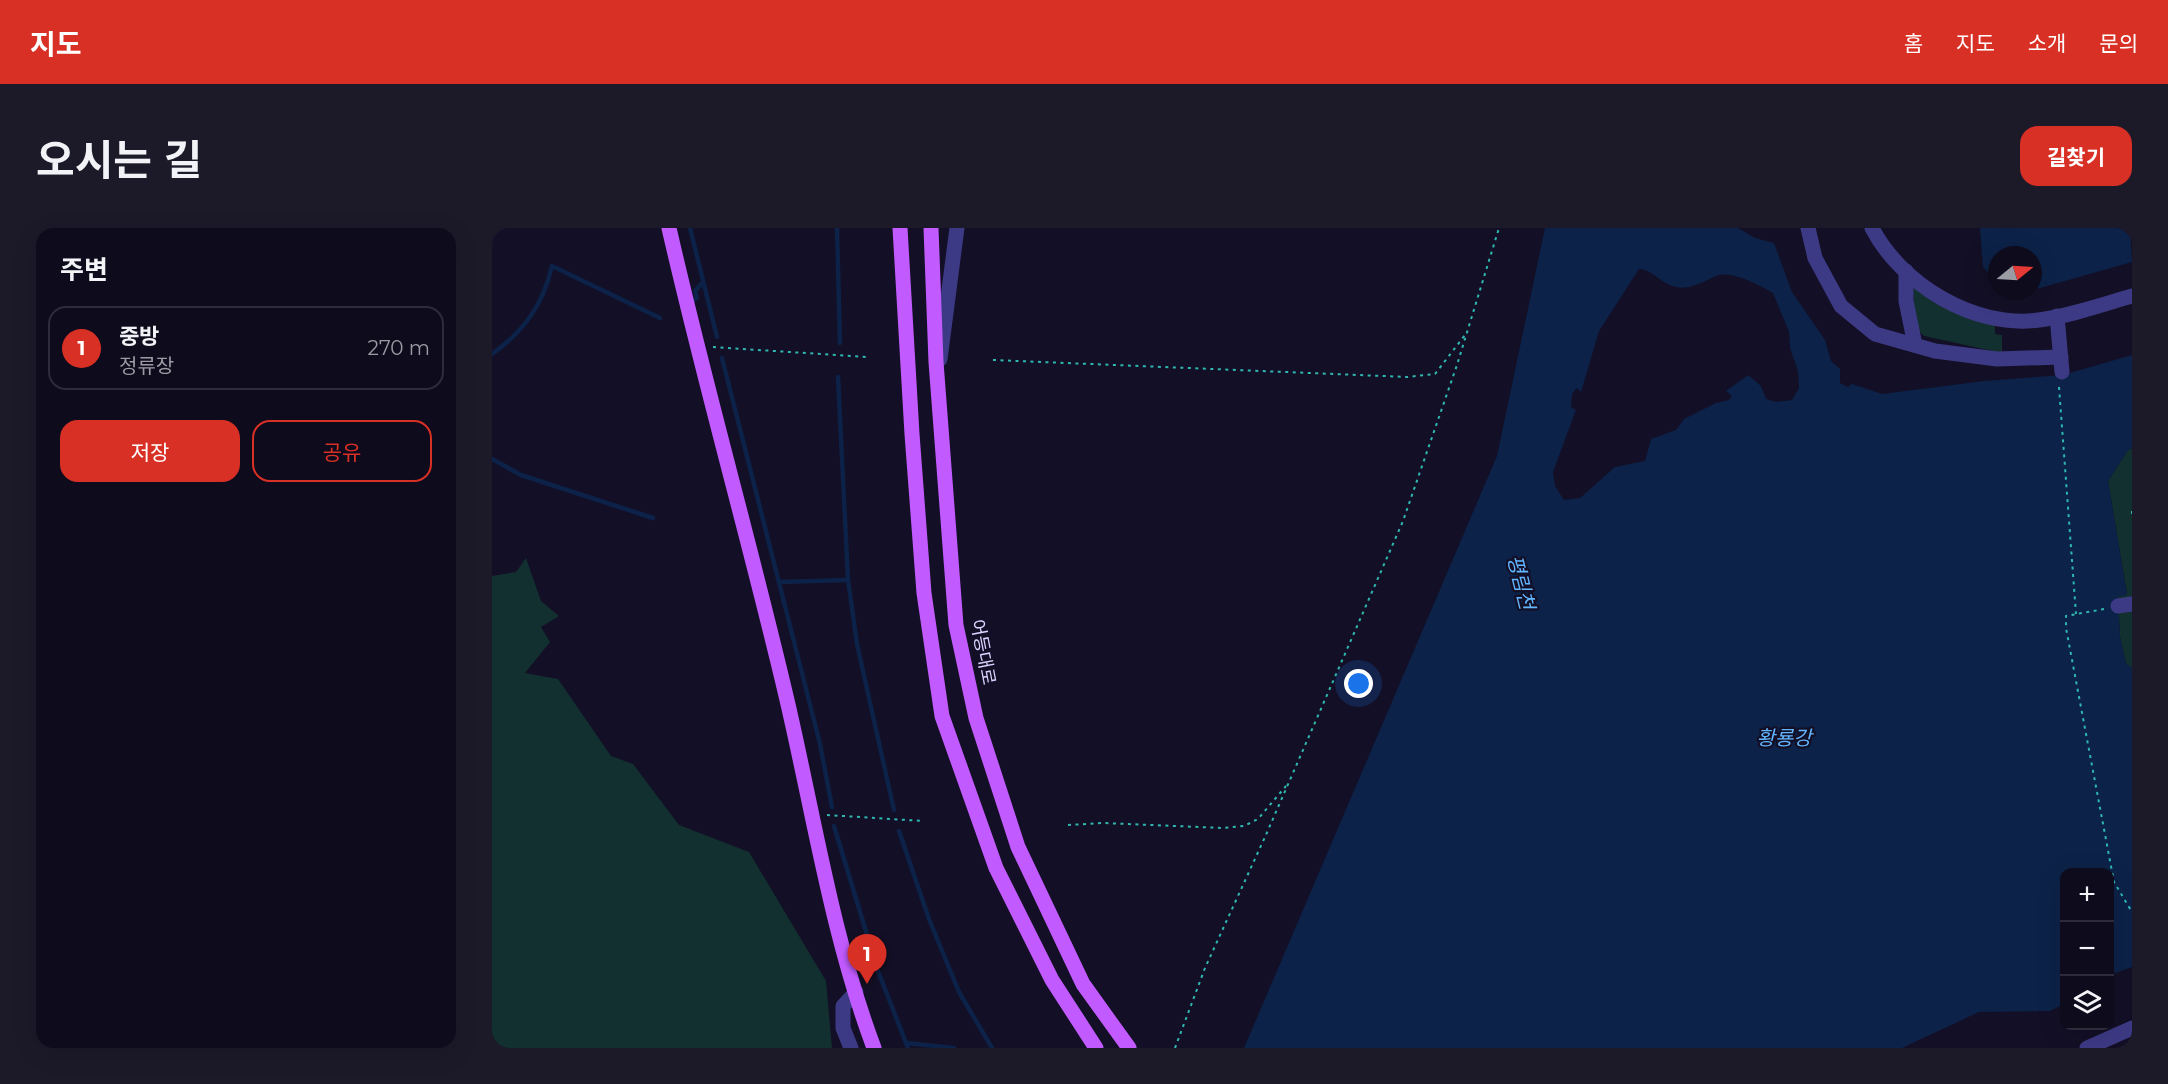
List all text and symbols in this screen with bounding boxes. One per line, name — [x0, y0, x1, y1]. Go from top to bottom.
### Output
text: 지도 — [30, 27, 82, 61]
text: 홈 — [1904, 31, 1923, 56]
text: 지도 — [1956, 31, 1995, 56]
text: 소개 — [2028, 31, 2066, 56]
text: 문의 — [2099, 31, 2138, 56]
button: 길찾기 — [2020, 126, 2132, 186]
text: 오시는 길 — [36, 134, 202, 186]
north arrow — [1988, 246, 2042, 300]
text: 주변 — [60, 254, 108, 286]
text: 중방 — [119, 323, 159, 350]
text: 1 — [78, 336, 85, 360]
text: 270 m — [368, 336, 430, 360]
text: 정류장 — [119, 354, 174, 378]
button: 저장 — [60, 420, 240, 482]
button: 공유 — [252, 420, 432, 482]
water label: 평림천 — [1503, 552, 1540, 614]
street label: 어등대로 — [966, 617, 1000, 687]
your location — [1344, 669, 1373, 698]
water label: 황룡강 — [1756, 726, 1814, 750]
map controls — [2060, 868, 2114, 1030]
button: + — [2060, 868, 2114, 922]
button: − — [2060, 922, 2114, 976]
pin: 1 — [848, 934, 886, 984]
button: layers — [2060, 976, 2114, 1030]

